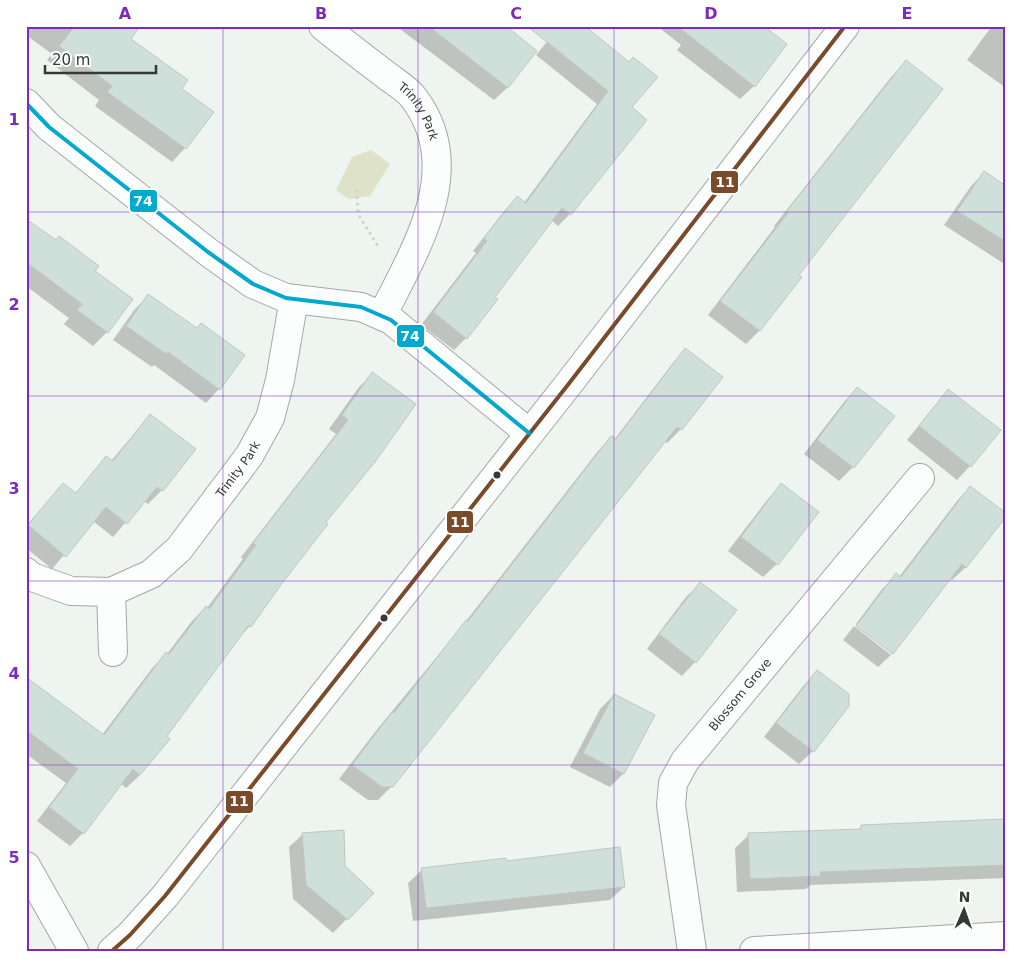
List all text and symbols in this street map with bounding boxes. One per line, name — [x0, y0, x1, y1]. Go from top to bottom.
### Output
text: A — [119, 4, 132, 23]
text: B — [315, 4, 327, 23]
text: C — [510, 4, 522, 23]
text: D — [704, 4, 718, 23]
text: E — [902, 4, 912, 23]
scale bar — [45, 42, 156, 74]
text: 20 m — [52, 51, 90, 69]
street label: Trinity Park — [395, 79, 441, 142]
text: 1 — [8, 110, 20, 129]
line badge: 11 — [710, 170, 739, 194]
text: 11 — [715, 174, 735, 190]
line badge: 74 — [129, 189, 158, 213]
text: 74 — [133, 193, 153, 209]
text: 2 — [8, 295, 20, 314]
line badge: 74 — [396, 324, 425, 348]
text: 74 — [400, 328, 420, 344]
street label: Trinity Park — [213, 438, 263, 501]
unlabelled marker — [492, 470, 502, 480]
text: 3 — [8, 479, 20, 498]
line badge: 11 — [446, 510, 474, 534]
text: 11 — [450, 514, 470, 530]
unlabelled marker — [379, 613, 389, 623]
street label: Blossom Grove — [706, 655, 774, 734]
text: 4 — [8, 664, 20, 683]
line badge: 11 — [225, 790, 254, 814]
text: 11 — [229, 793, 249, 809]
text: 5 — [8, 848, 20, 867]
north arrow — [940, 884, 990, 934]
text: N — [958, 889, 971, 905]

